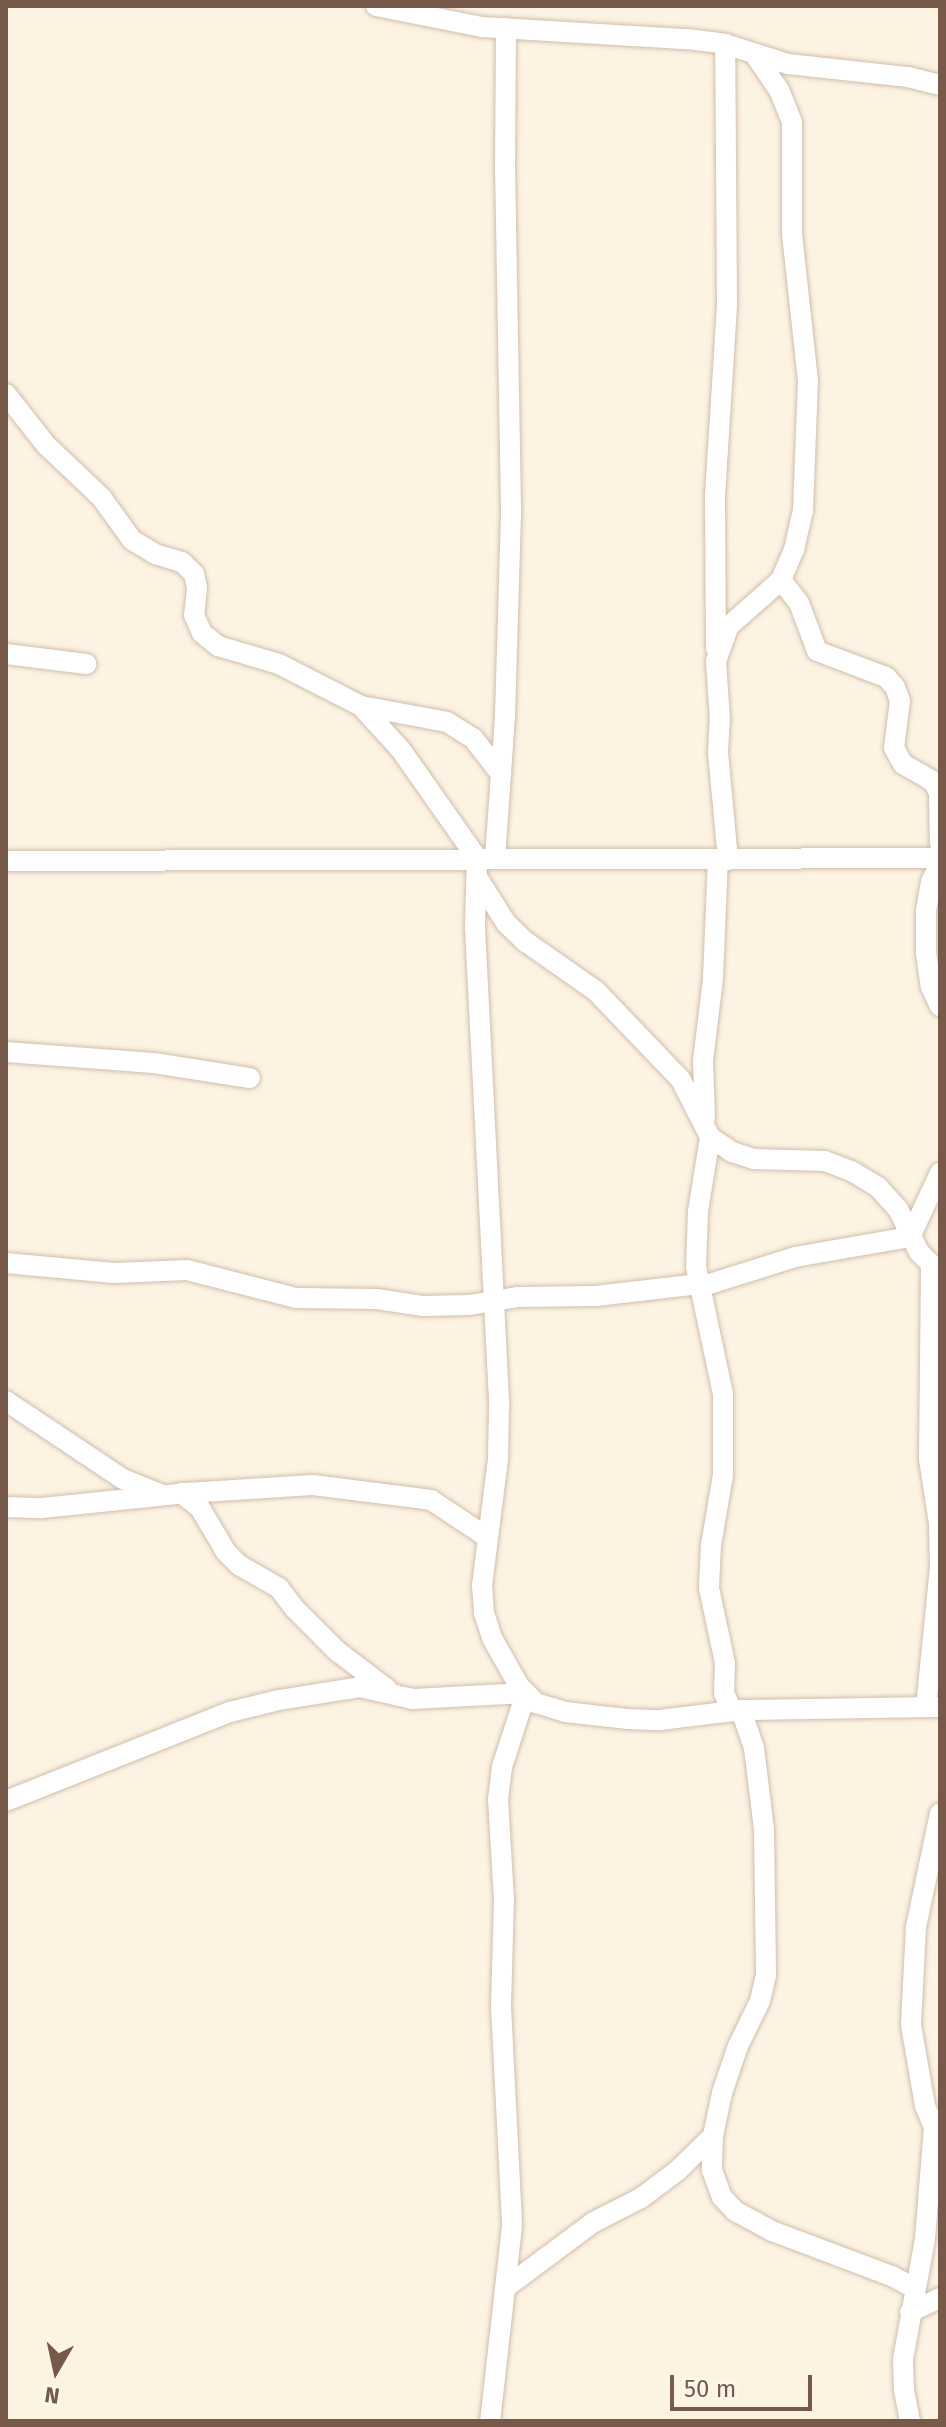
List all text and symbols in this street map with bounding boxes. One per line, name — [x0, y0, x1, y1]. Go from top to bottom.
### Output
north arrow — [16, 2331, 96, 2411]
scale bar — [674, 2359, 816, 2409]
text: 50 m — [684, 2375, 736, 2403]
text: N — [43, 2381, 61, 2410]

